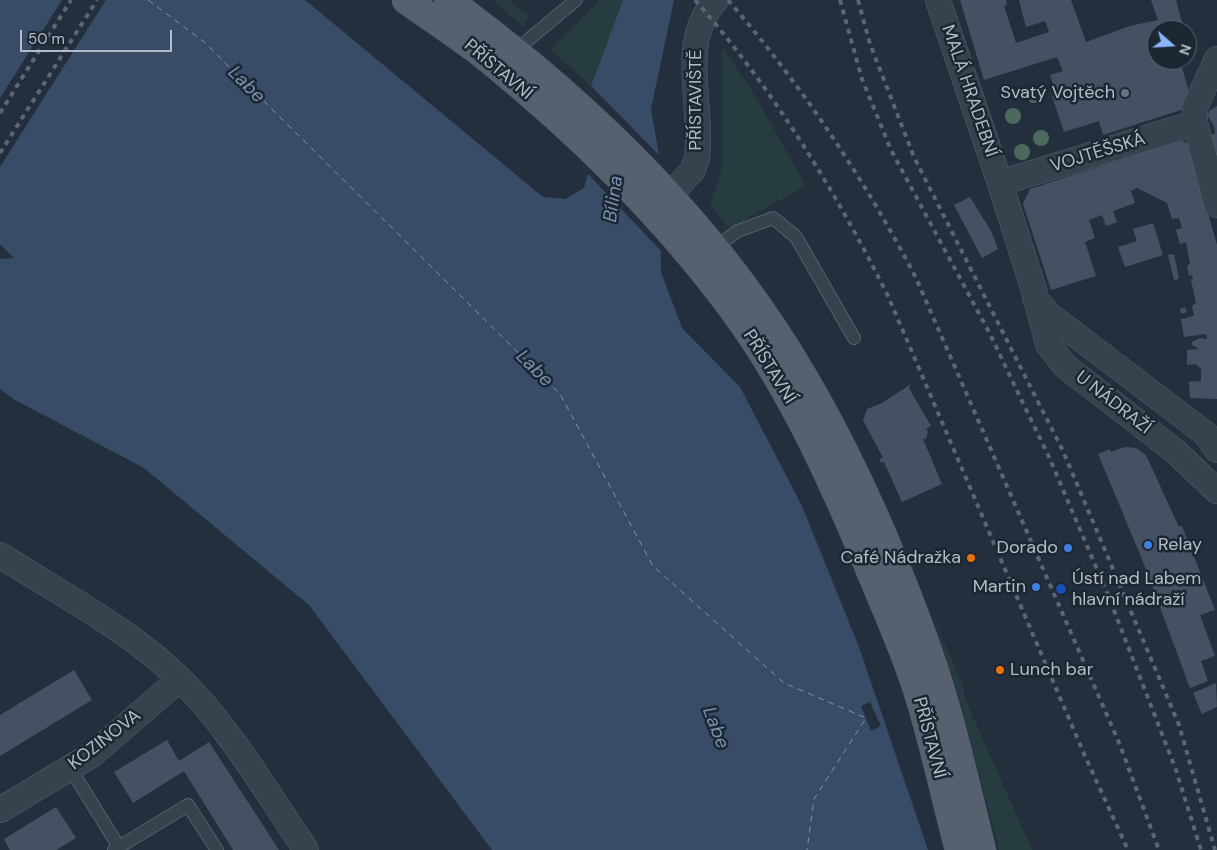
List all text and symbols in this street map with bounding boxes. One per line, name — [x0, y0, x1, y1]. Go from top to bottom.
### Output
scale bar — [22, 20, 175, 52]
north arrow — [1147, 20, 1197, 70]
street label: MALÁ HRADEBNÍ — [936, 22, 1002, 160]
text: 50 m — [28, 29, 65, 49]
street label: PŘÍSTAVNÍ — [459, 35, 537, 105]
text: N — [1175, 42, 1195, 57]
street label: PŘÍSTAVIŠTĚ — [685, 49, 707, 151]
water label: Labe — [223, 62, 269, 108]
place label: Svatý Vojtěch — [1001, 82, 1115, 104]
marker: Svatý Vojtěch — [1119, 87, 1131, 99]
street label: VOJTĚŠSKÁ — [1048, 128, 1148, 178]
water label: Bílina — [599, 174, 629, 224]
street label: PŘÍSTAVNÍ — [738, 326, 800, 408]
water label: Labe — [511, 346, 557, 392]
street label: U NÁDRAŽÍ — [1071, 367, 1155, 439]
place label: Relay — [1158, 534, 1202, 556]
place label: Dorado — [997, 537, 1058, 559]
marker: Relay — [1142, 539, 1154, 551]
marker: Dorado — [1062, 542, 1074, 554]
place label: Café Nádražka — [841, 547, 961, 569]
marker: Café Nádražka — [965, 552, 977, 564]
place label: Ústí nad Labem hlavní nádraží — [1072, 568, 1201, 610]
place label: Martin — [973, 576, 1026, 598]
marker: Martin — [1030, 581, 1042, 593]
marker: Ústí nad Labem hlavní nádraží — [1054, 582, 1068, 596]
place label: Lunch bar — [1010, 659, 1093, 681]
marker: Lunch bar — [994, 664, 1006, 676]
street label: PŘÍSTAVNÍ — [908, 695, 950, 781]
water label: Labe — [697, 704, 733, 752]
street label: KOZINOVA — [65, 705, 145, 775]

